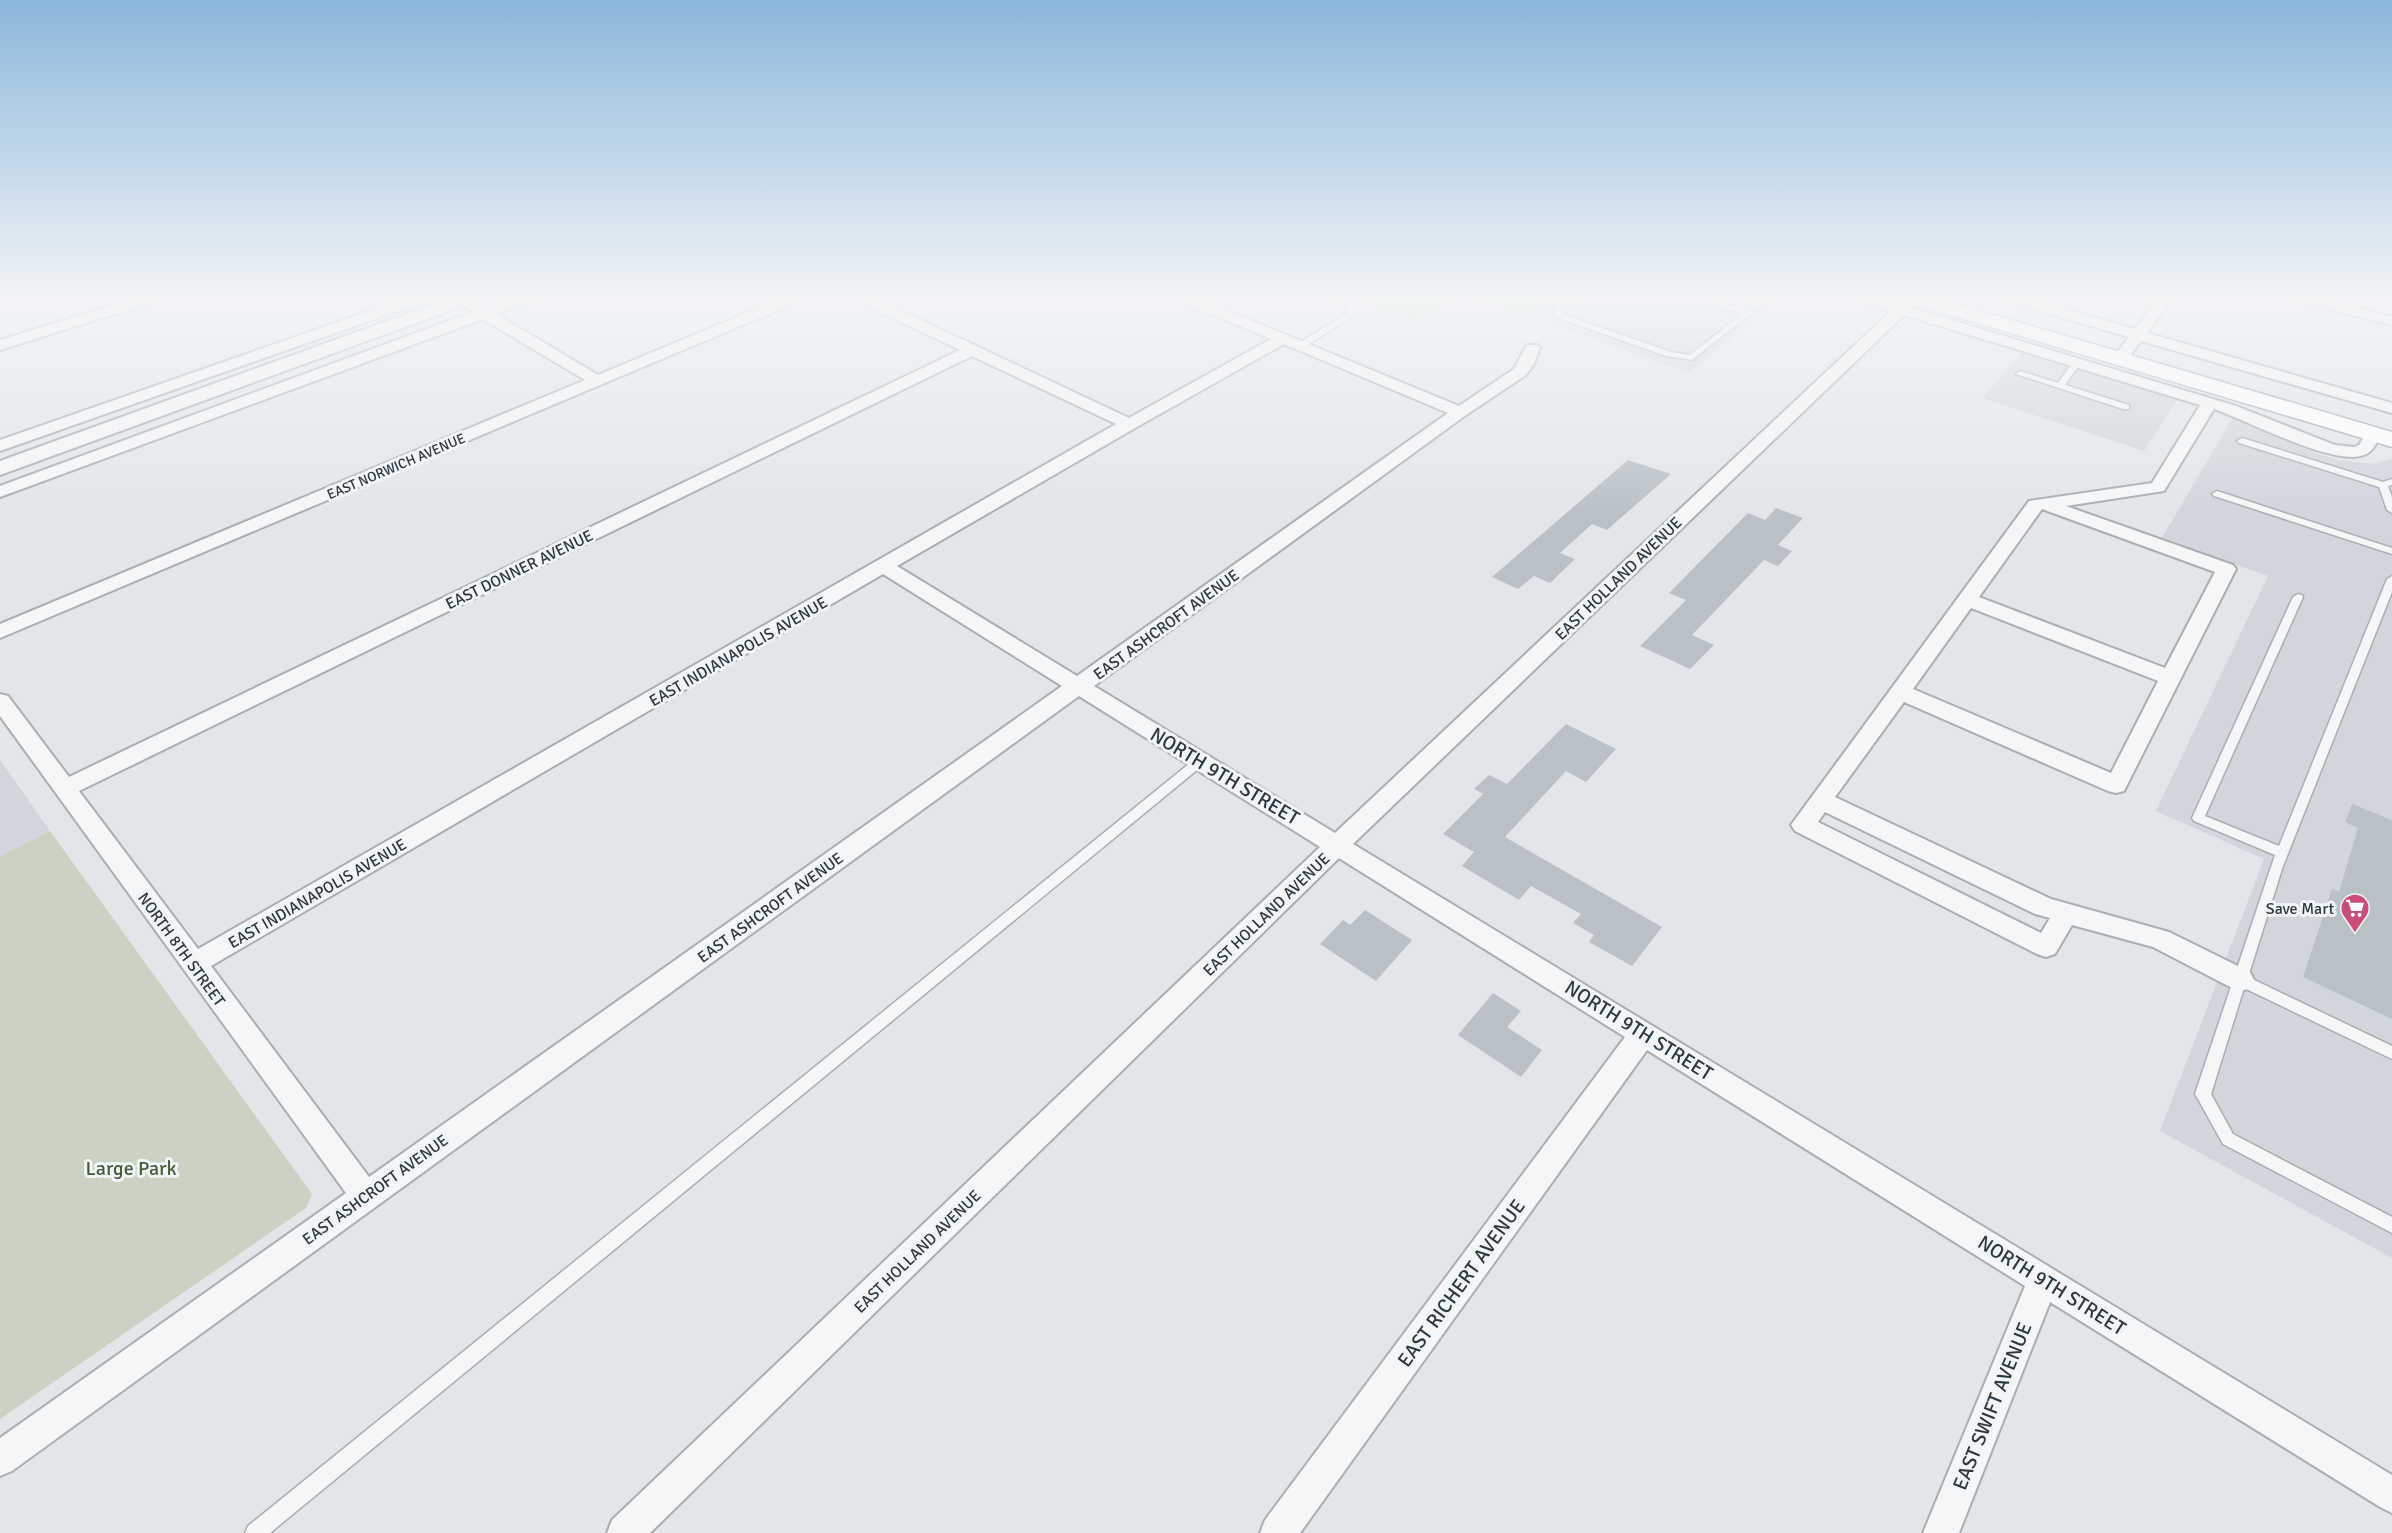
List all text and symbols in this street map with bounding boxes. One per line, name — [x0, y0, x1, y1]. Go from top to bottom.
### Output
street label: EAST NORWICH AVENUE — [325, 430, 468, 503]
street label: EAST HOLLAND AVENUE — [1551, 513, 1686, 645]
street label: EAST DONNER AVENUE — [443, 526, 596, 614]
street label: EAST ASHCROFT AVENUE — [1090, 565, 1243, 684]
street label: EAST INDIANAPOLIS AVENUE — [646, 593, 831, 711]
street label: NORTH 9TH STREET — [1146, 722, 1304, 831]
street label: EAST INDIANAPOLIS AVENUE — [225, 835, 410, 953]
street label: EAST ASHCROFT AVENUE — [694, 848, 847, 967]
street label: EAST HOLLAND AVENUE — [1199, 849, 1334, 981]
street label: NORTH 8TH STREET — [133, 889, 229, 1010]
supermarket icon: Save Mart — [2339, 892, 2371, 934]
place label: Save Mart — [2266, 899, 2334, 919]
street label: NORTH 9TH STREET — [1560, 975, 1717, 1086]
street label: EAST ASHCROFT AVENUE — [299, 1130, 452, 1249]
park label: Large Park — [86, 1156, 176, 1181]
street label: EAST HOLLAND AVENUE — [850, 1186, 985, 1318]
street label: EAST RICHERT AVENUE — [1392, 1194, 1531, 1372]
street label: NORTH 9TH STREET — [1973, 1230, 2130, 1341]
street label: EAST SWIFT AVENUE — [1947, 1319, 2038, 1494]

